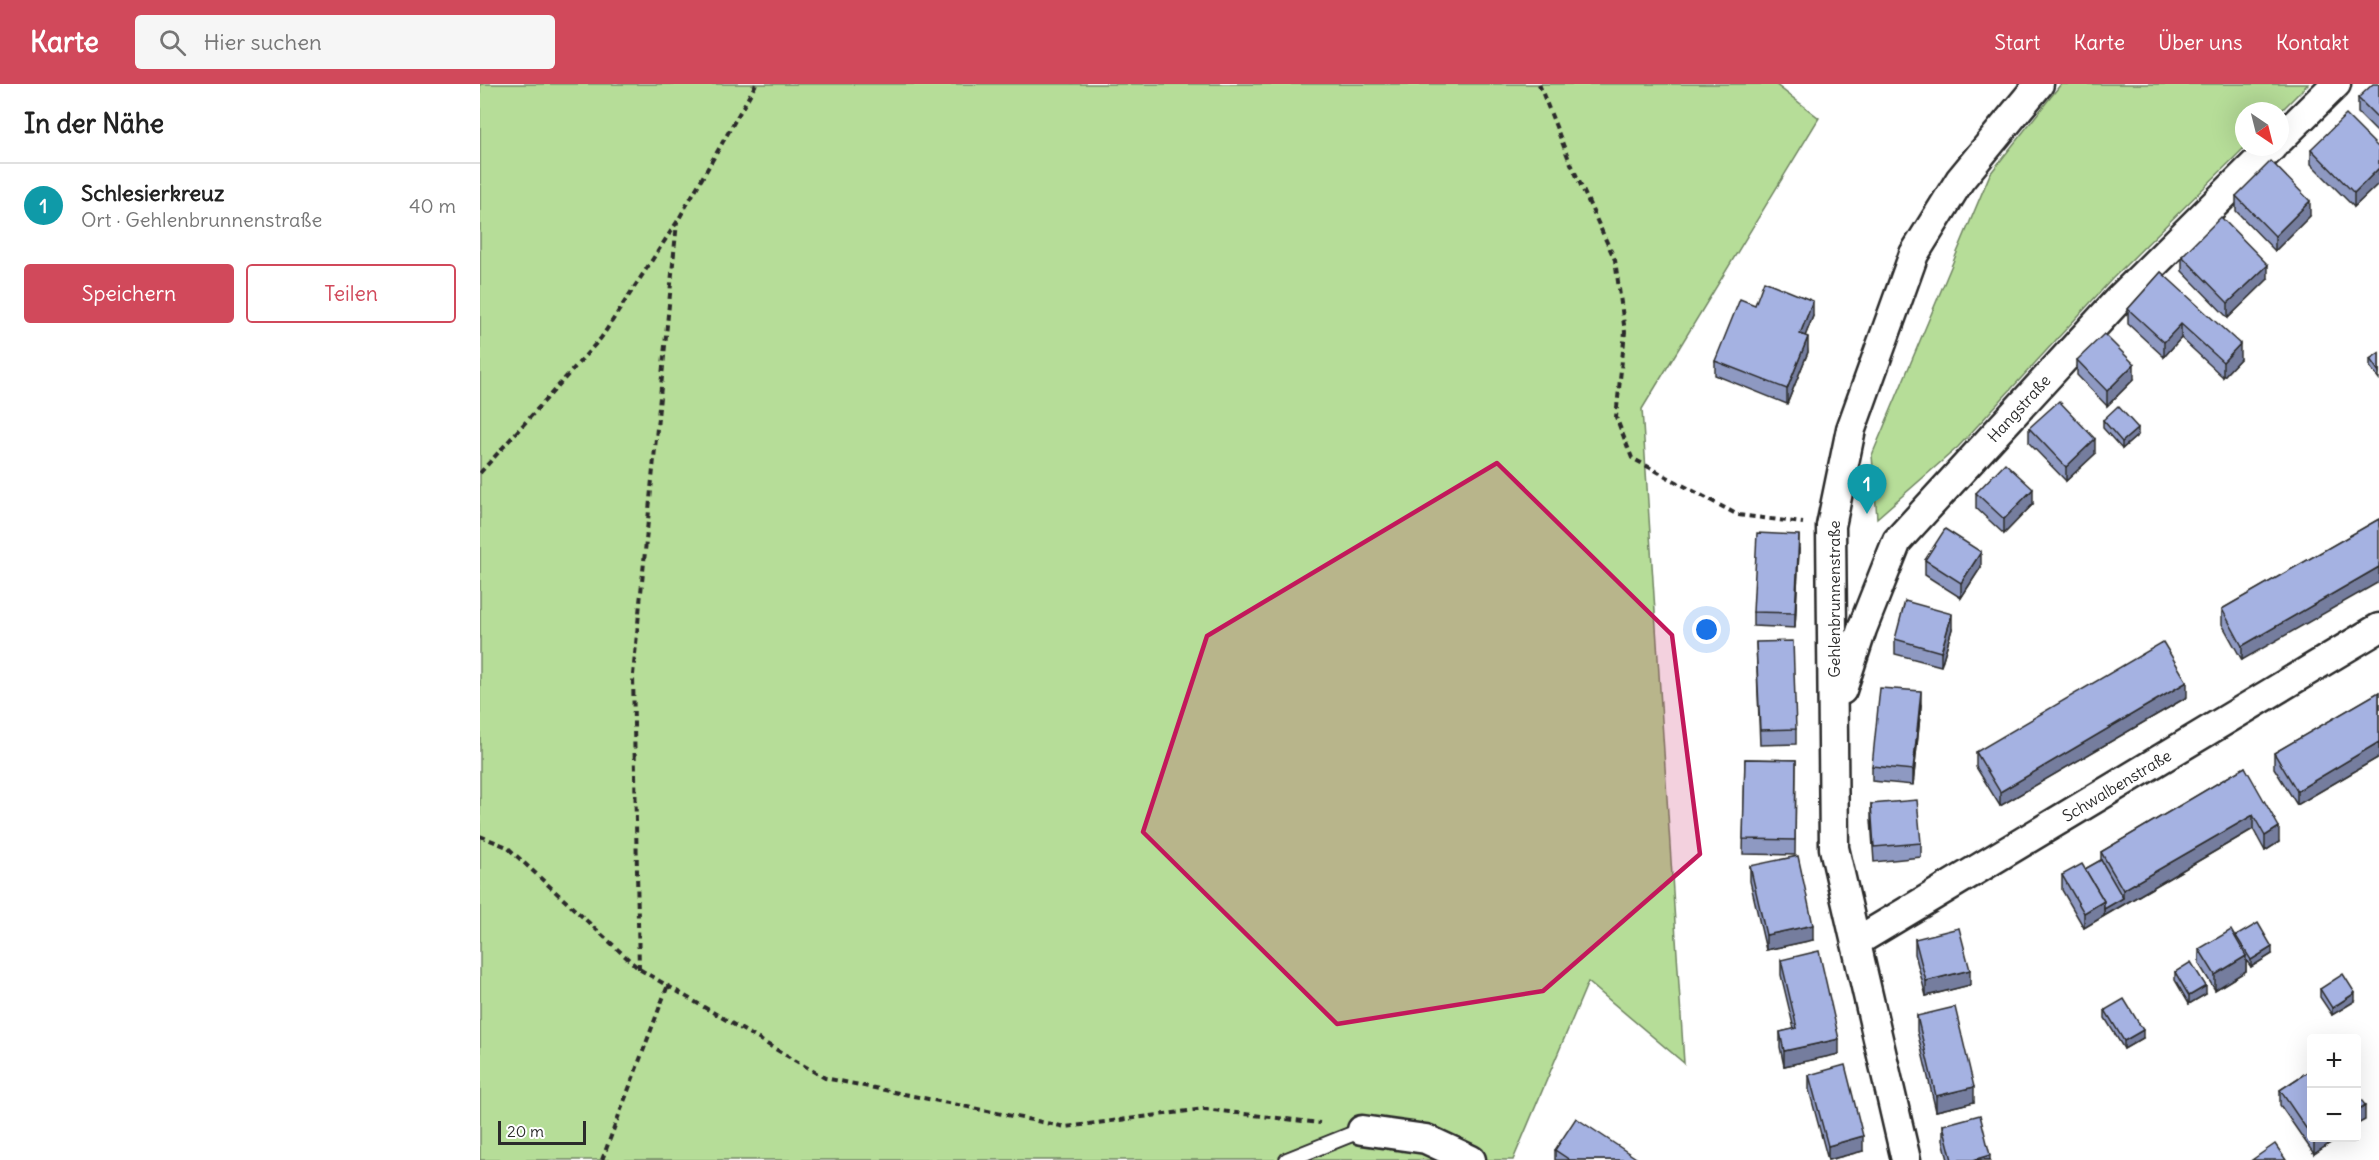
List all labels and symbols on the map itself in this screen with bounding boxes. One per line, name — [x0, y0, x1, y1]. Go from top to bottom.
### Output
north arrow — [2235, 102, 2289, 156]
street label: Hangstraße — [1983, 370, 2055, 446]
pin: 1 — [1848, 464, 1886, 514]
street label: Gehlenbrunnenstraße — [1824, 520, 1844, 678]
your location — [1692, 615, 1721, 644]
street label: Schwalbenstraße — [2058, 745, 2175, 826]
scale bar — [498, 1118, 586, 1146]

